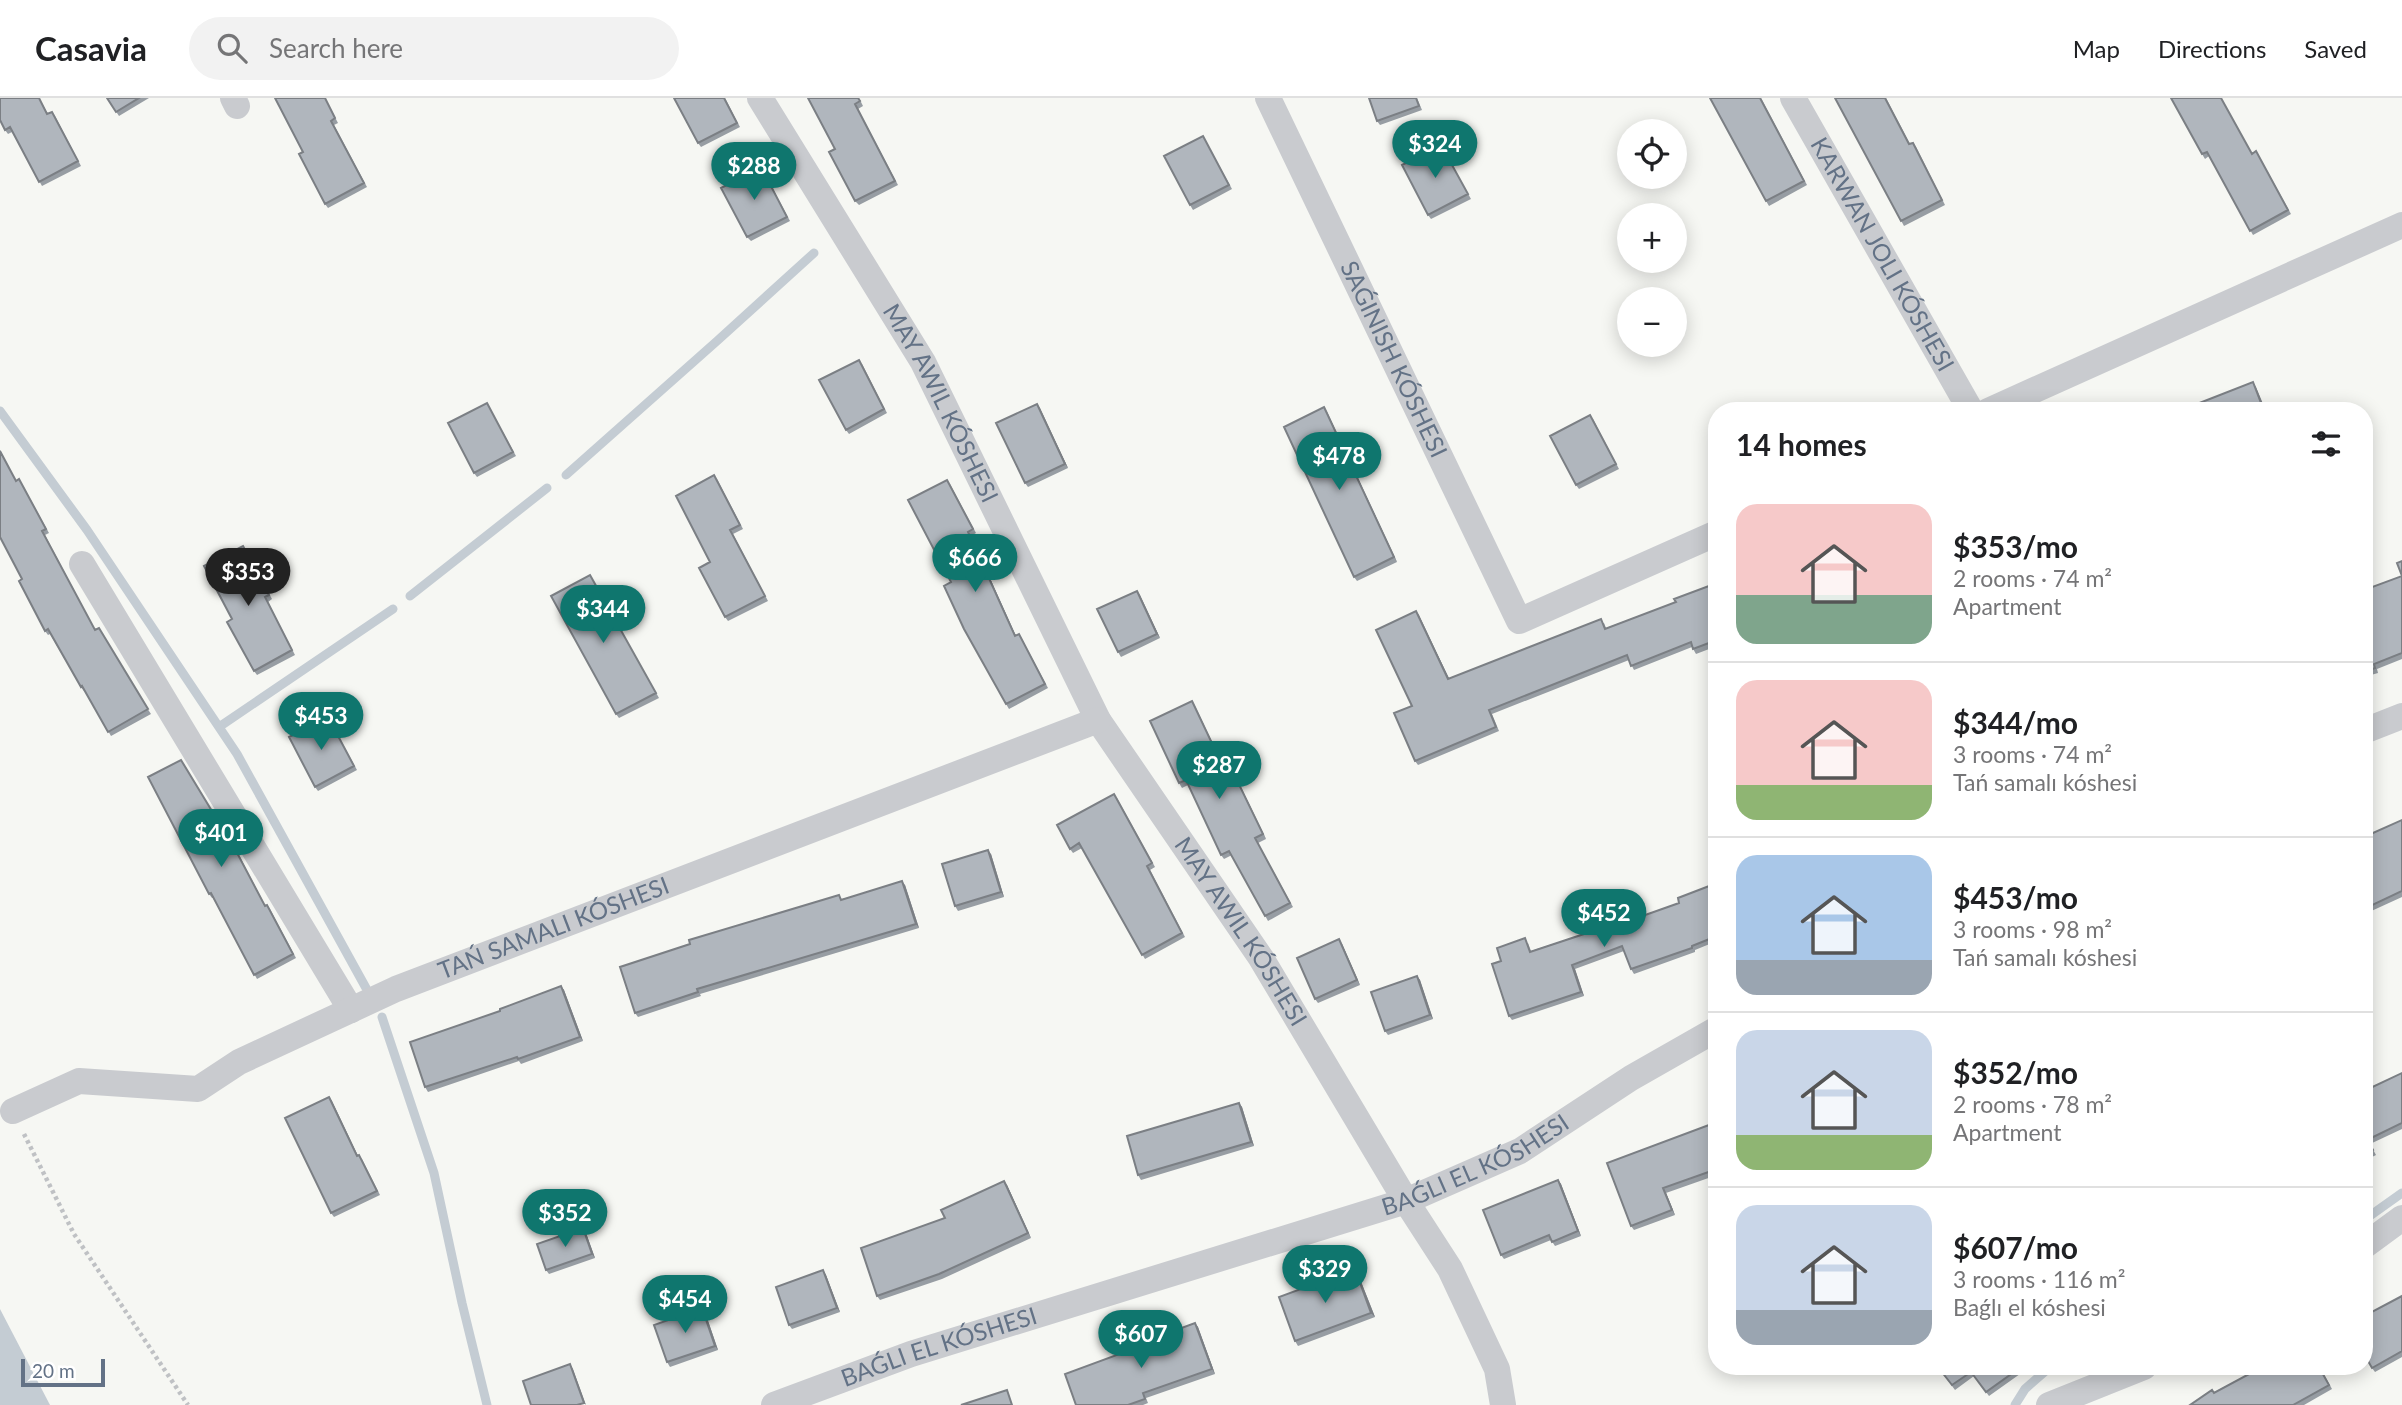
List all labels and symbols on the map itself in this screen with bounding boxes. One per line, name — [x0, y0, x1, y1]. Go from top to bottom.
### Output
pin: $324 — [1394, 120, 1476, 180]
street label: KARWAN JOLI KÓSHESI — [1805, 132, 1961, 376]
pin: $288 — [713, 142, 795, 202]
street label: SAǴINISH KÓSHESI — [1335, 256, 1454, 462]
street label: MAY AWIL KÓSHESI — [878, 298, 1005, 507]
pin: $478 — [1298, 432, 1380, 492]
pin: $666 — [934, 534, 1016, 594]
pin: $353 — [207, 548, 289, 608]
pin: $344 — [562, 586, 644, 645]
pin: $453 — [280, 692, 362, 752]
pin: $287 — [1178, 742, 1260, 801]
pin: $401 — [180, 810, 262, 869]
street label: MAY AWIL KÓSHESI — [1169, 831, 1314, 1031]
street label: TAŃ SAMALI KÓSHESI — [434, 870, 673, 985]
pin: $452 — [1563, 890, 1645, 949]
street label: BAǴLI EL KÓSHESI — [1378, 1107, 1574, 1221]
pin: $352 — [524, 1190, 606, 1249]
pin: $329 — [1284, 1246, 1366, 1305]
pin: $454 — [644, 1276, 726, 1335]
street label: BAǴLI EL KÓSHESI — [837, 1300, 1040, 1392]
pin: $607 — [1100, 1310, 1182, 1370]
scale bar — [21, 1356, 105, 1388]

